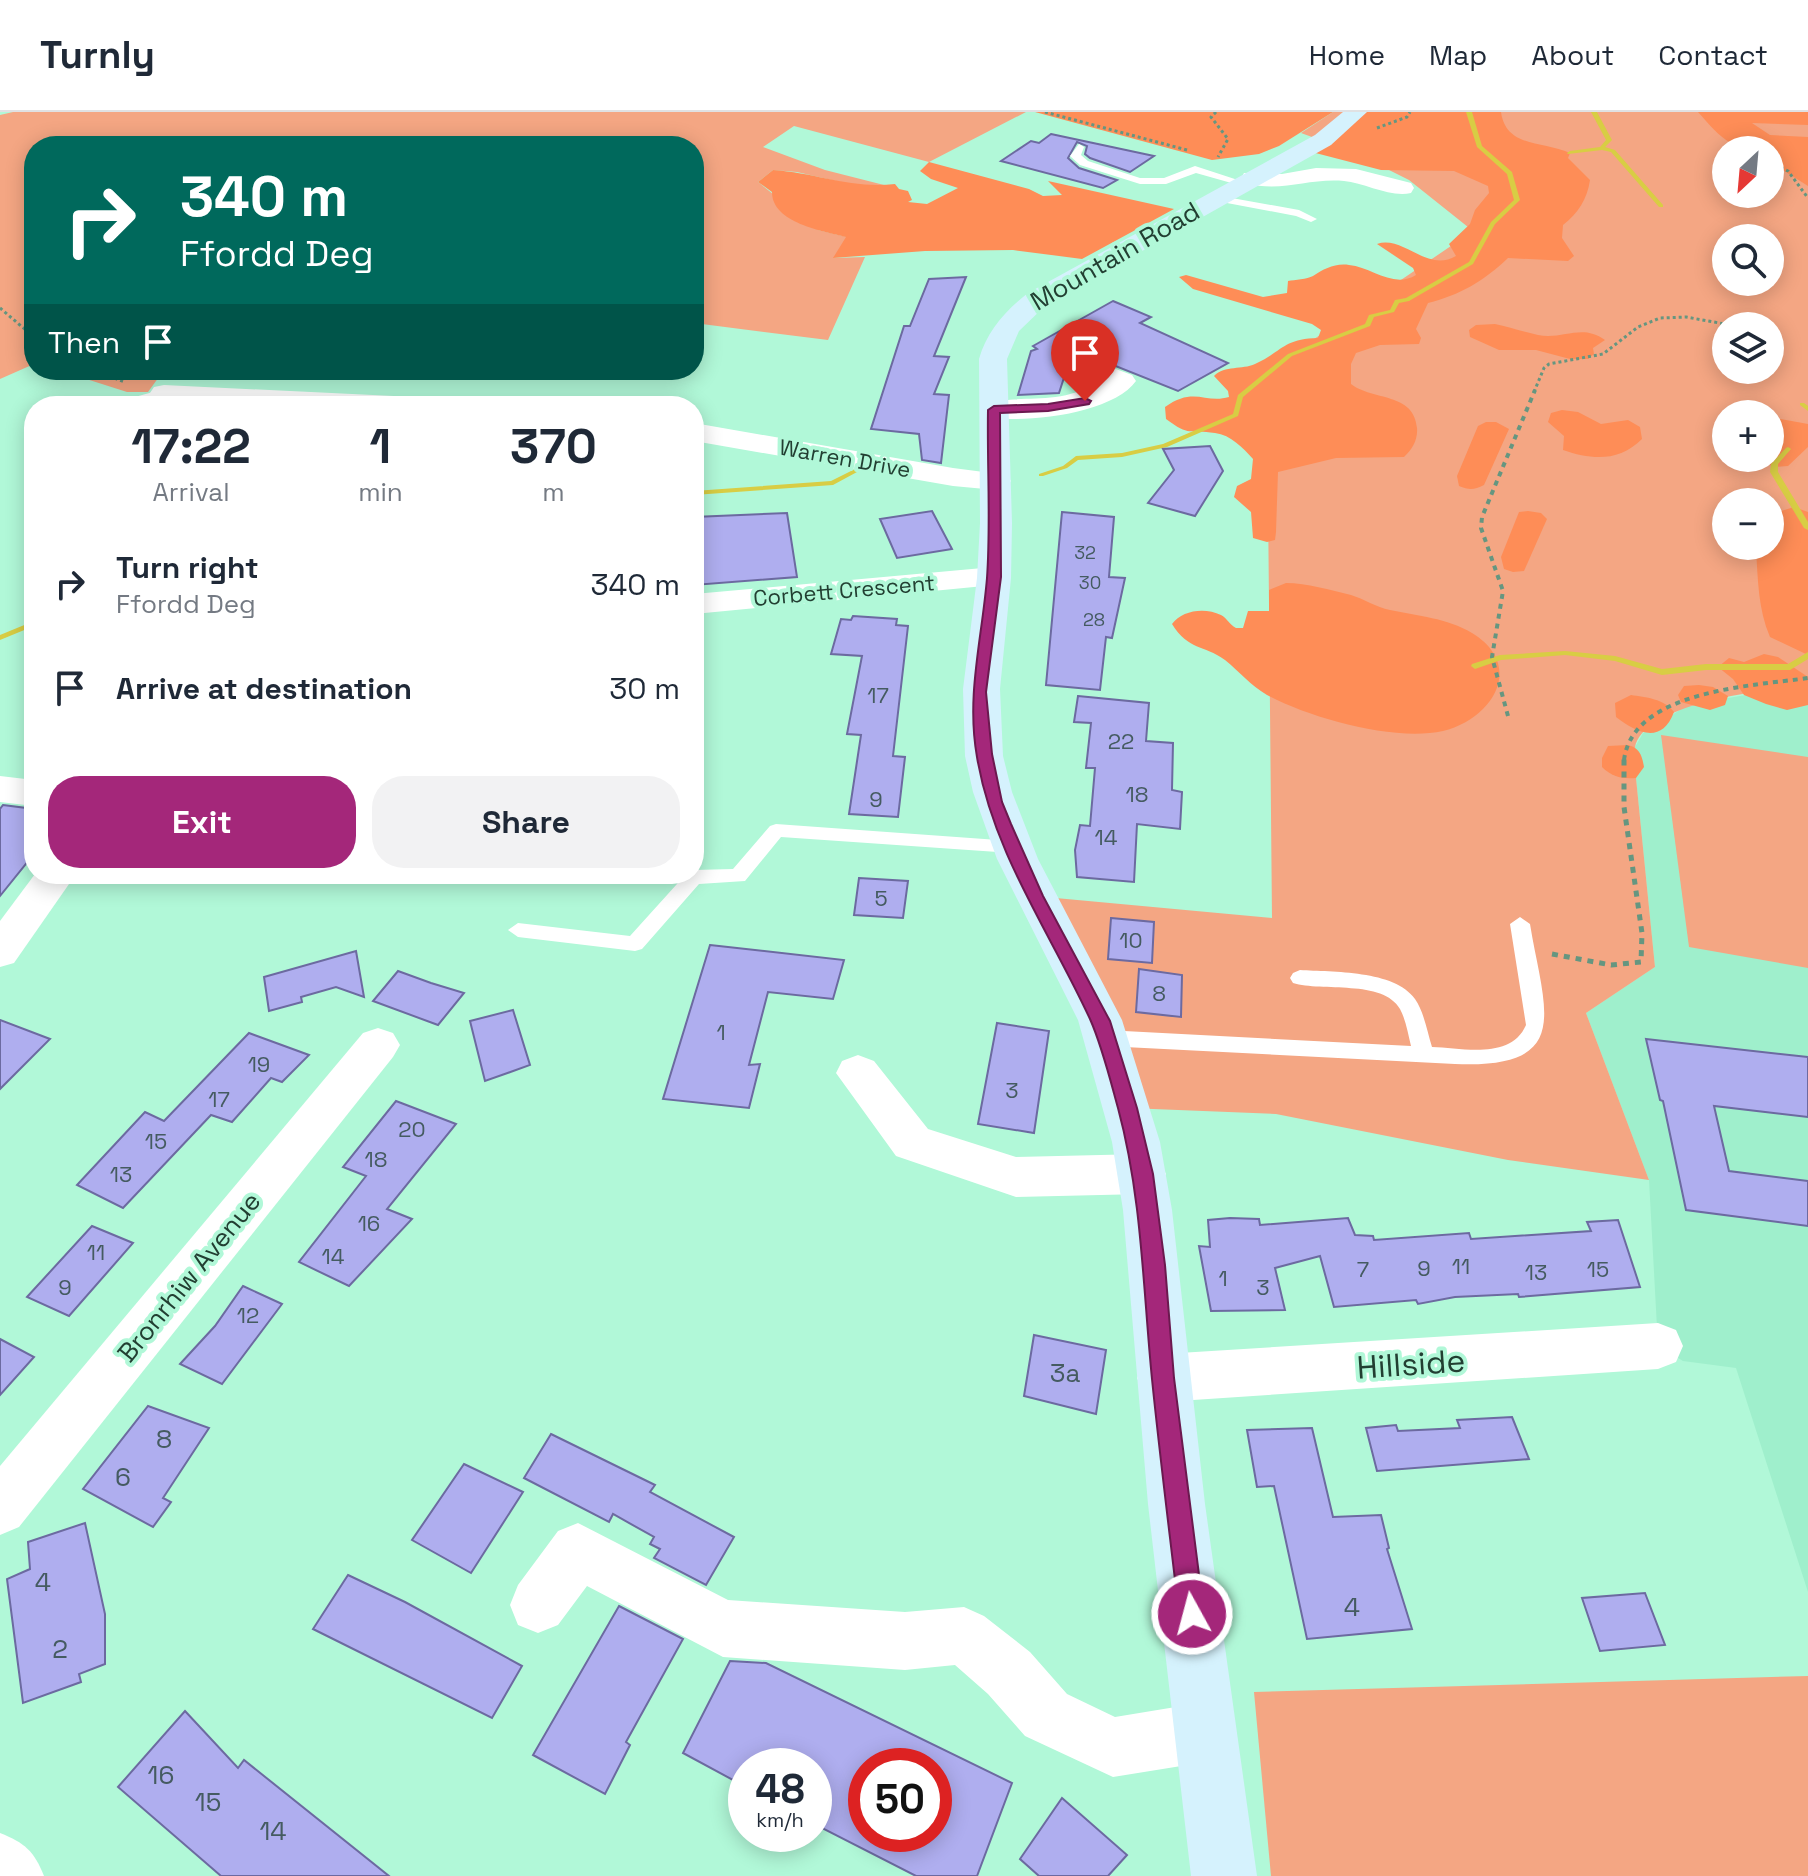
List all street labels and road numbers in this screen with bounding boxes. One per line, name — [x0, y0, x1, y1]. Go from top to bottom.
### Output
street label: Mountain Road — [1024, 194, 1206, 318]
street label: Warren Drive — [777, 433, 913, 483]
street label: Corbett Crescent — [752, 568, 936, 612]
street label: Bronrhiw Avenue — [110, 1185, 268, 1369]
street label: Hillside — [1355, 1340, 1467, 1388]

